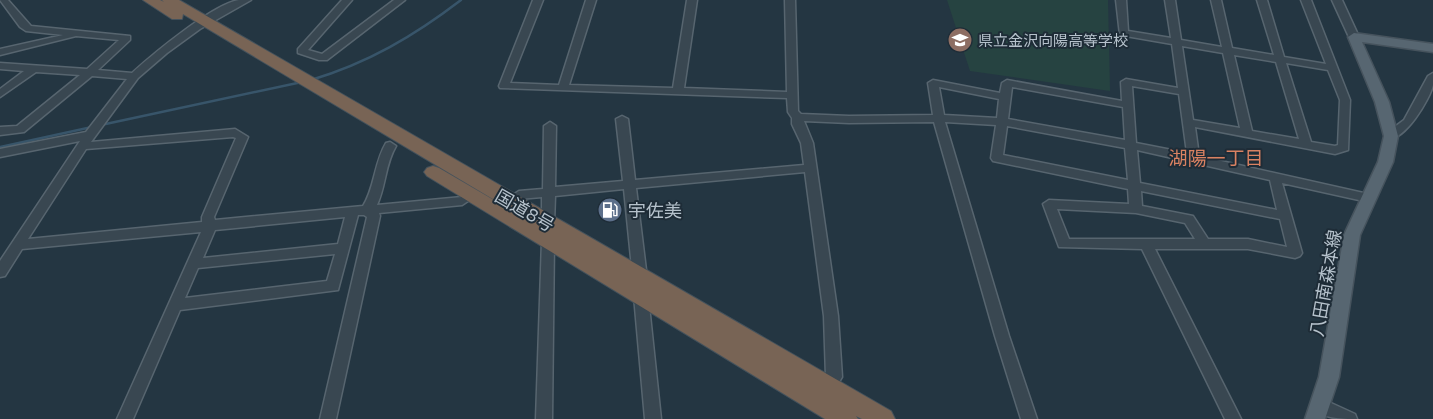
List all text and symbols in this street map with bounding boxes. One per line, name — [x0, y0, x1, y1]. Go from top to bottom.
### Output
school or university icon: 県立金沢向陽高等学校 — [947, 27, 973, 53]
place label: 県立金沢向陽高等学校 — [978, 31, 1128, 49]
district label: 湖陽一丁目 — [1168, 146, 1264, 169]
street label: 国道8号 — [491, 184, 559, 236]
fuel station icon: 宇佐美 — [597, 197, 623, 223]
place label: 宇佐美 — [628, 199, 682, 221]
street label: 八田南森本線 — [1305, 228, 1345, 338]

